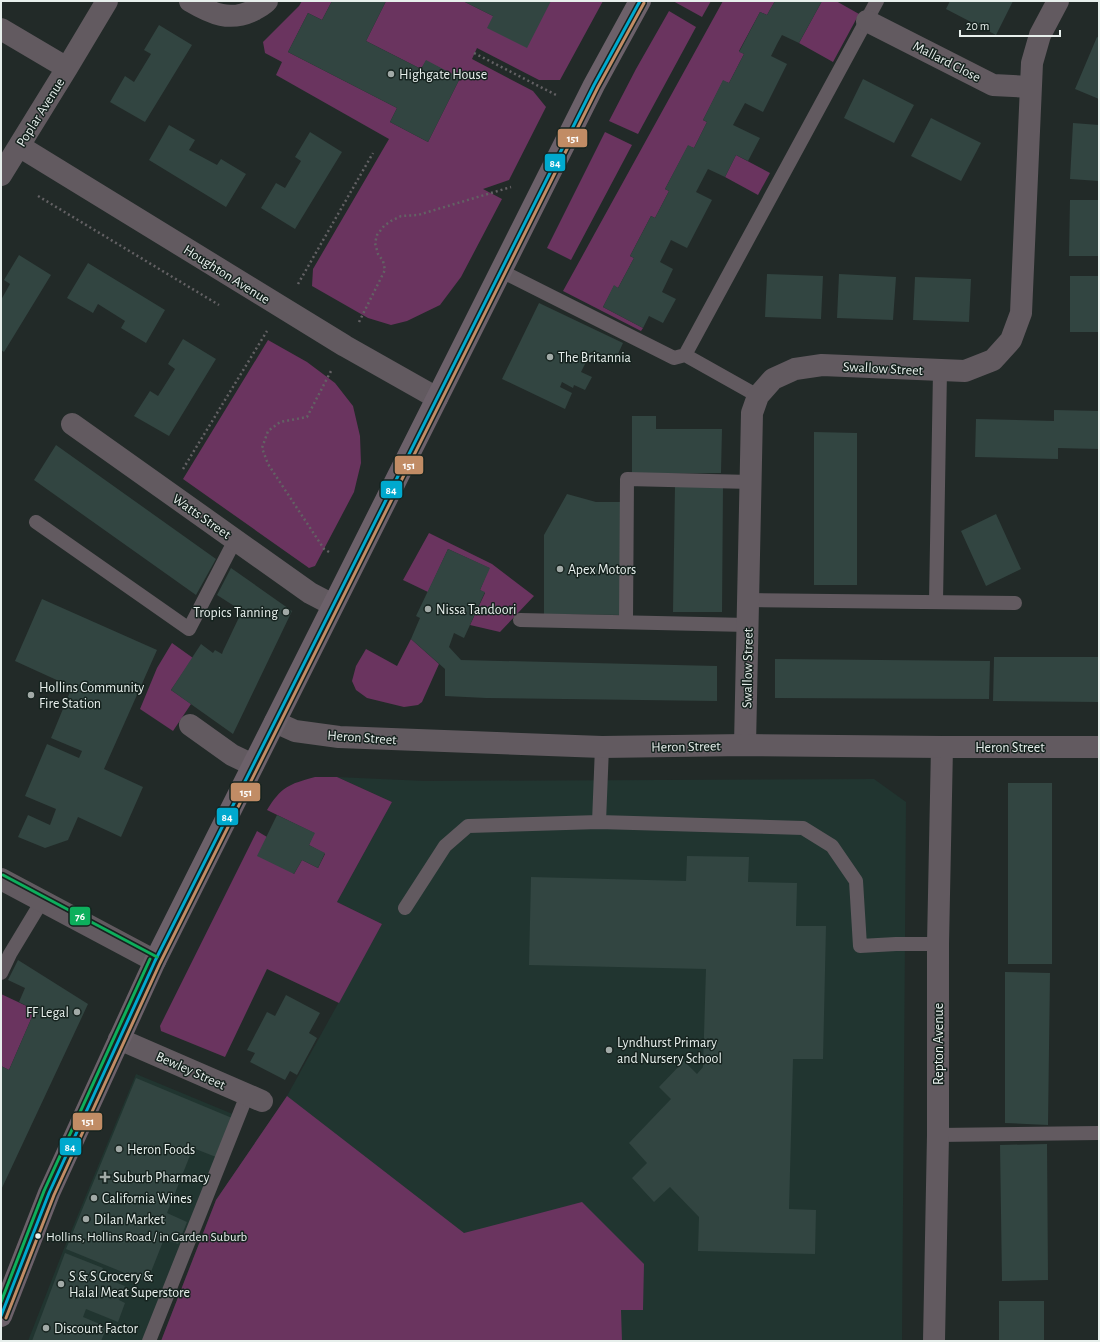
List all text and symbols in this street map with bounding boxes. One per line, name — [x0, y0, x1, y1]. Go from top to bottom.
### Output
scale bar — [960, 12, 1060, 38]
text: 20 m — [966, 20, 989, 32]
street label: Mallard Close — [910, 39, 983, 85]
place label: Highgate House — [399, 68, 487, 82]
marker: Highgate House — [386, 69, 396, 79]
street label: Poplar Avenue — [14, 76, 67, 149]
line badge: 151 — [557, 128, 588, 148]
text: 151 — [567, 133, 579, 144]
line badge: 84 — [544, 153, 566, 172]
text: 84 — [550, 158, 561, 169]
street label: Houghton Avenue — [181, 243, 272, 307]
place label: The Britannia — [558, 351, 632, 365]
marker: The Britannia — [545, 352, 555, 362]
street label: Swallow Street — [842, 360, 924, 378]
line badge: 151 — [394, 455, 424, 475]
text: 151 — [403, 460, 415, 471]
line badge: 84 — [380, 480, 403, 499]
text: 84 — [386, 485, 397, 496]
street label: Watts Street — [170, 492, 234, 542]
place label: Apex Motors — [568, 563, 636, 577]
marker: Apex Motors — [555, 564, 565, 574]
place label: Nissa Tandoori — [436, 603, 516, 617]
marker: Nissa Tandoori — [423, 604, 433, 614]
place label: Tropics Tanning — [193, 606, 278, 620]
marker: Tropics Tanning — [281, 607, 291, 617]
street label: Swallow Street — [740, 627, 756, 708]
place label: Hollins Community Fire Station — [39, 681, 144, 711]
marker: Hollins Community Fire Station — [26, 690, 36, 700]
street label: Heron Street — [327, 729, 398, 747]
street label: Heron Street — [651, 739, 721, 755]
street label: Heron Street — [975, 741, 1045, 755]
line badge: 151 — [230, 782, 261, 802]
text: 151 — [240, 787, 252, 798]
line badge: 84 — [216, 807, 239, 826]
text: 84 — [222, 812, 233, 823]
line badge: 76 — [69, 906, 91, 926]
text: 76 — [75, 911, 85, 922]
street label: Repton Avenue — [932, 1003, 946, 1085]
place label: FF Legal — [26, 1006, 69, 1020]
marker: FF Legal — [72, 1007, 82, 1017]
place label: Lyndhurst Primary and Nursery School — [617, 1036, 722, 1066]
marker: Lyndhurst Primary and Nursery School — [604, 1045, 614, 1055]
street label: Bewley Street — [154, 1049, 228, 1093]
line badge: 151 — [72, 1112, 103, 1131]
text: 151 — [82, 1116, 94, 1127]
line badge: 84 — [59, 1137, 82, 1156]
text: 84 — [65, 1142, 76, 1153]
place label: Heron Foods — [127, 1143, 195, 1157]
marker: Heron Foods — [114, 1144, 124, 1154]
place label: Suburb Pharmacy — [113, 1171, 209, 1185]
marker: Suburb Pharmacy — [100, 1172, 110, 1182]
place label: California Wines — [102, 1192, 192, 1206]
marker: California Wines — [89, 1193, 99, 1203]
place label: Dilan Market — [94, 1213, 165, 1227]
marker: Dilan Market — [81, 1214, 91, 1224]
marker: Hollins, Hollins Road / in Garden Suburb — [33, 1231, 43, 1241]
place label: Hollins, Hollins Road / in Garden Suburb — [46, 1231, 248, 1244]
place label: S & S Grocery & Halal Meat Superstore — [69, 1270, 190, 1300]
marker: S & S Grocery & Halal Meat Superstore — [56, 1279, 66, 1289]
place label: Discount Factor — [54, 1322, 138, 1336]
marker: Discount Factor — [41, 1323, 51, 1333]

